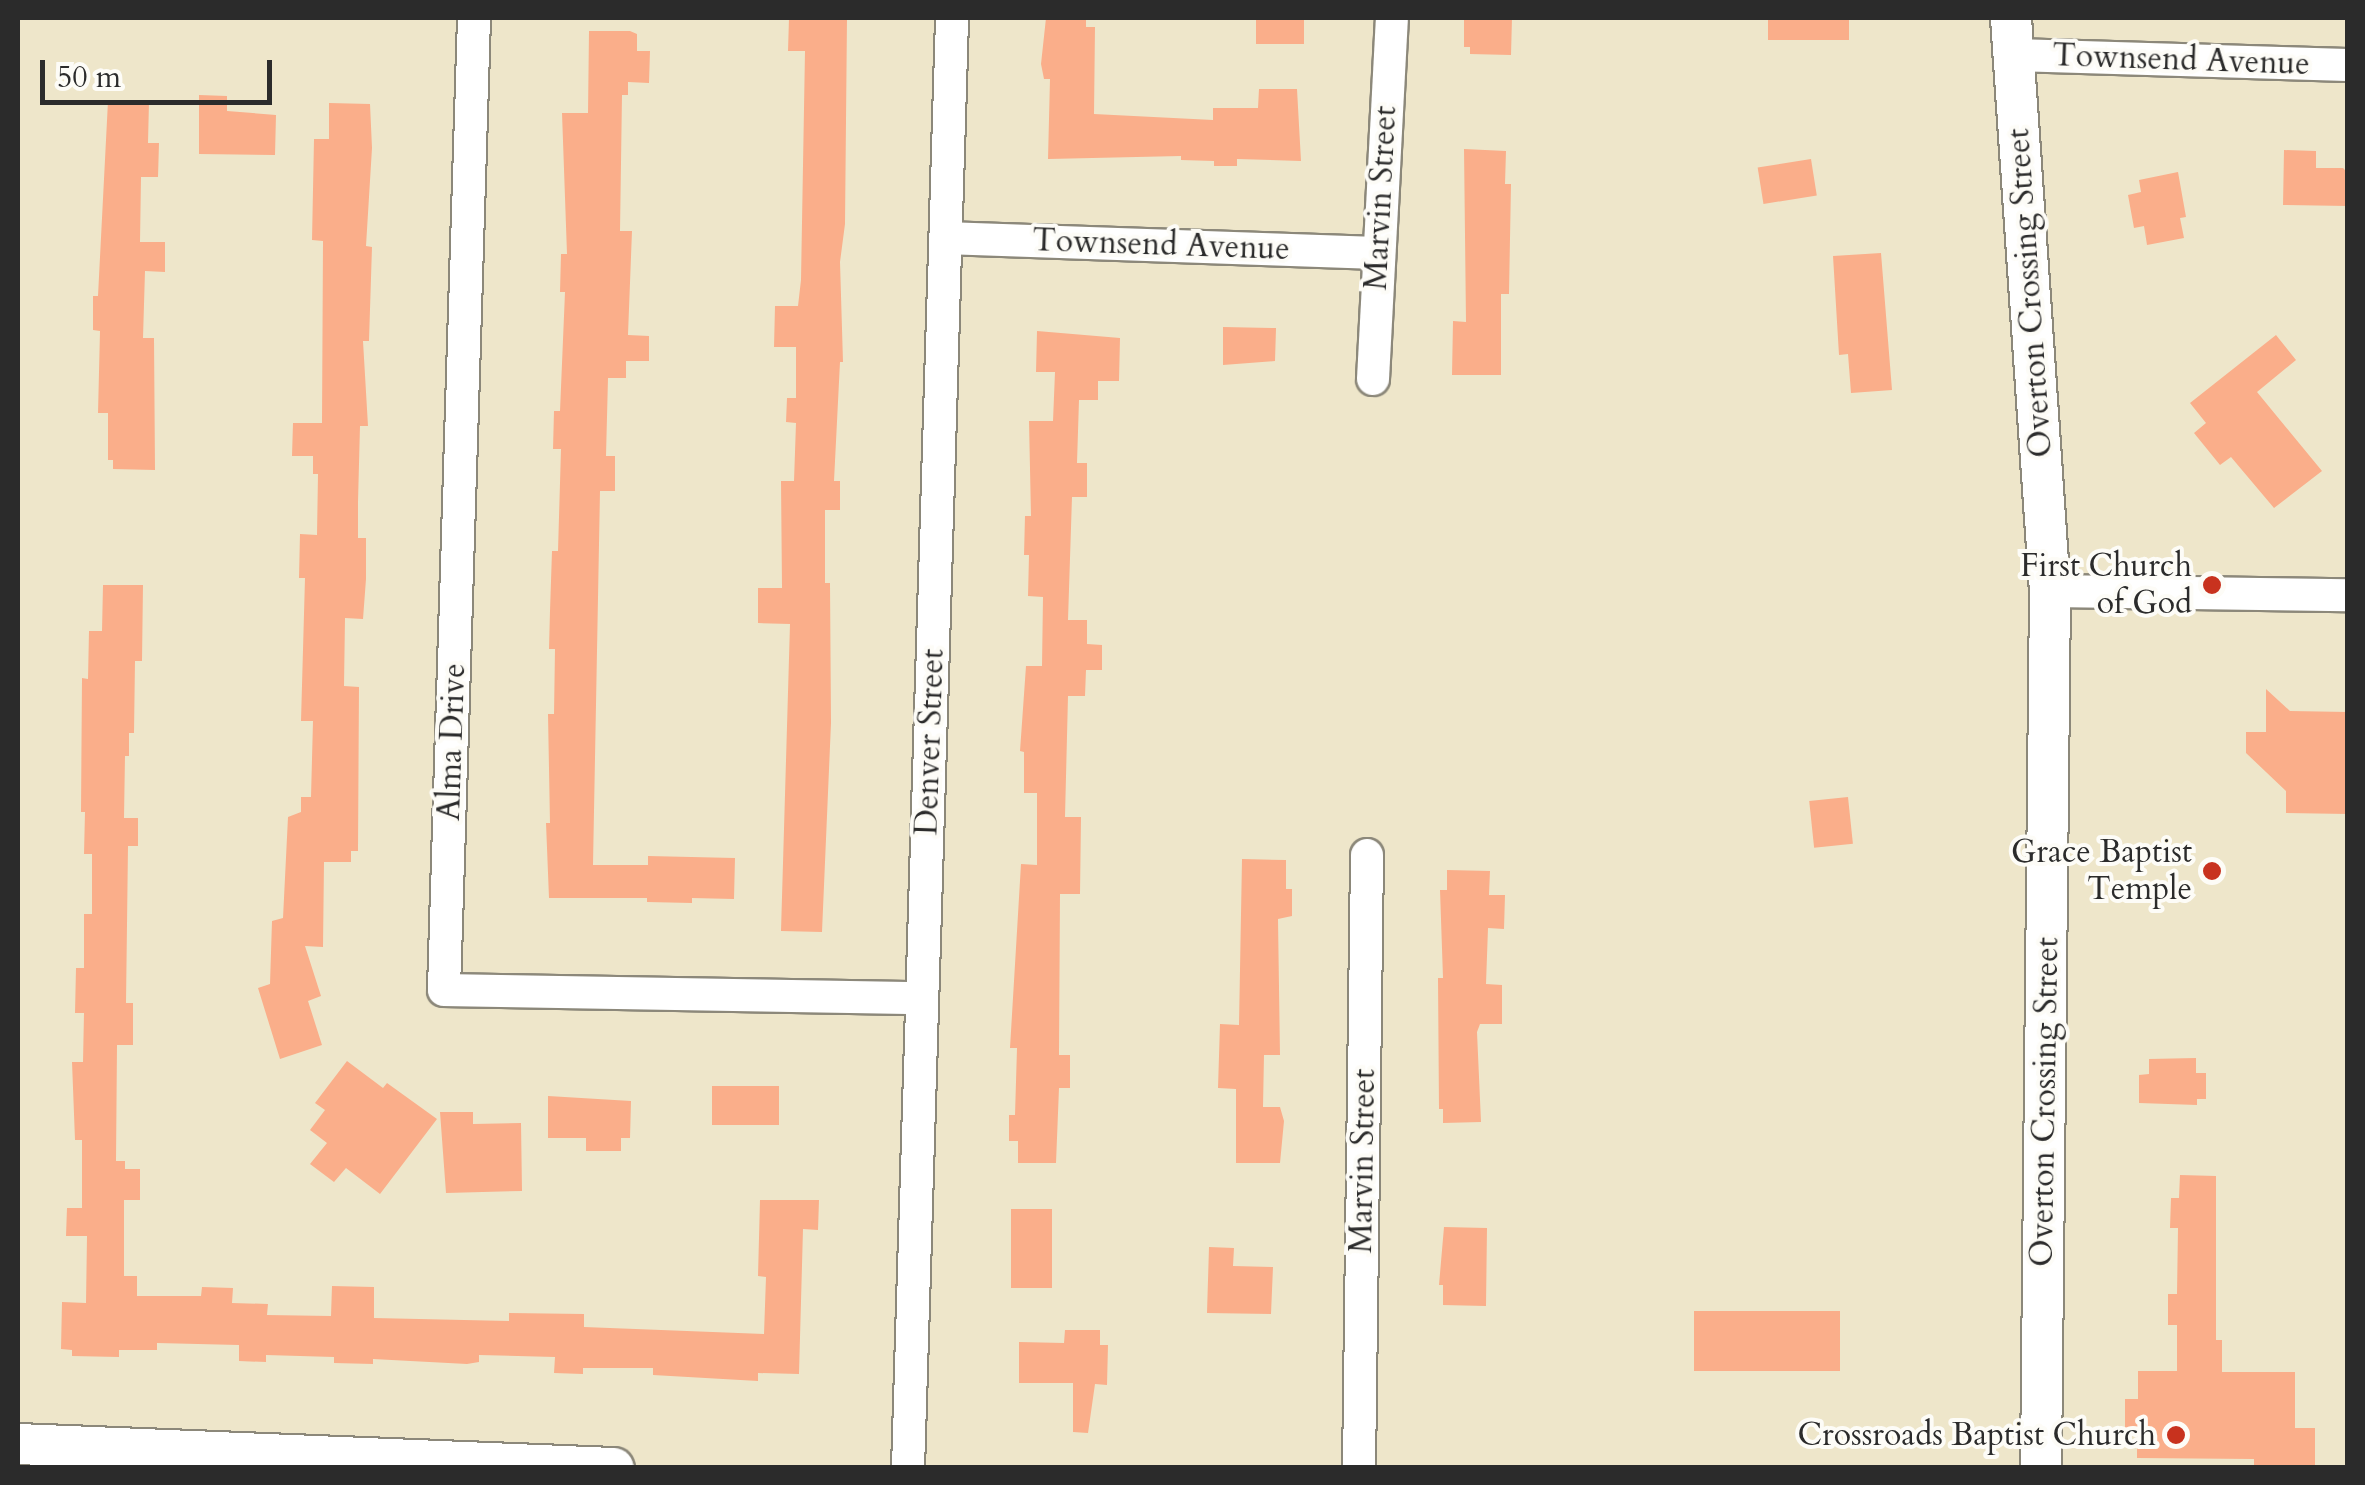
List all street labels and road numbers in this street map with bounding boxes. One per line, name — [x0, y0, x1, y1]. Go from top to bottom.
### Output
street label: Townsend Avenue — [2052, 36, 2310, 84]
street label: Marvin Street — [1357, 105, 1405, 291]
street label: Overton Crossing Street — [1999, 127, 2061, 459]
street label: Townsend Avenue — [1032, 221, 1290, 269]
street label: Denver Street — [908, 648, 952, 836]
street label: Alma Drive — [430, 662, 474, 822]
street label: Overton Crossing Street — [2023, 937, 2067, 1267]
street label: Marvin Street — [1342, 1068, 1384, 1254]

